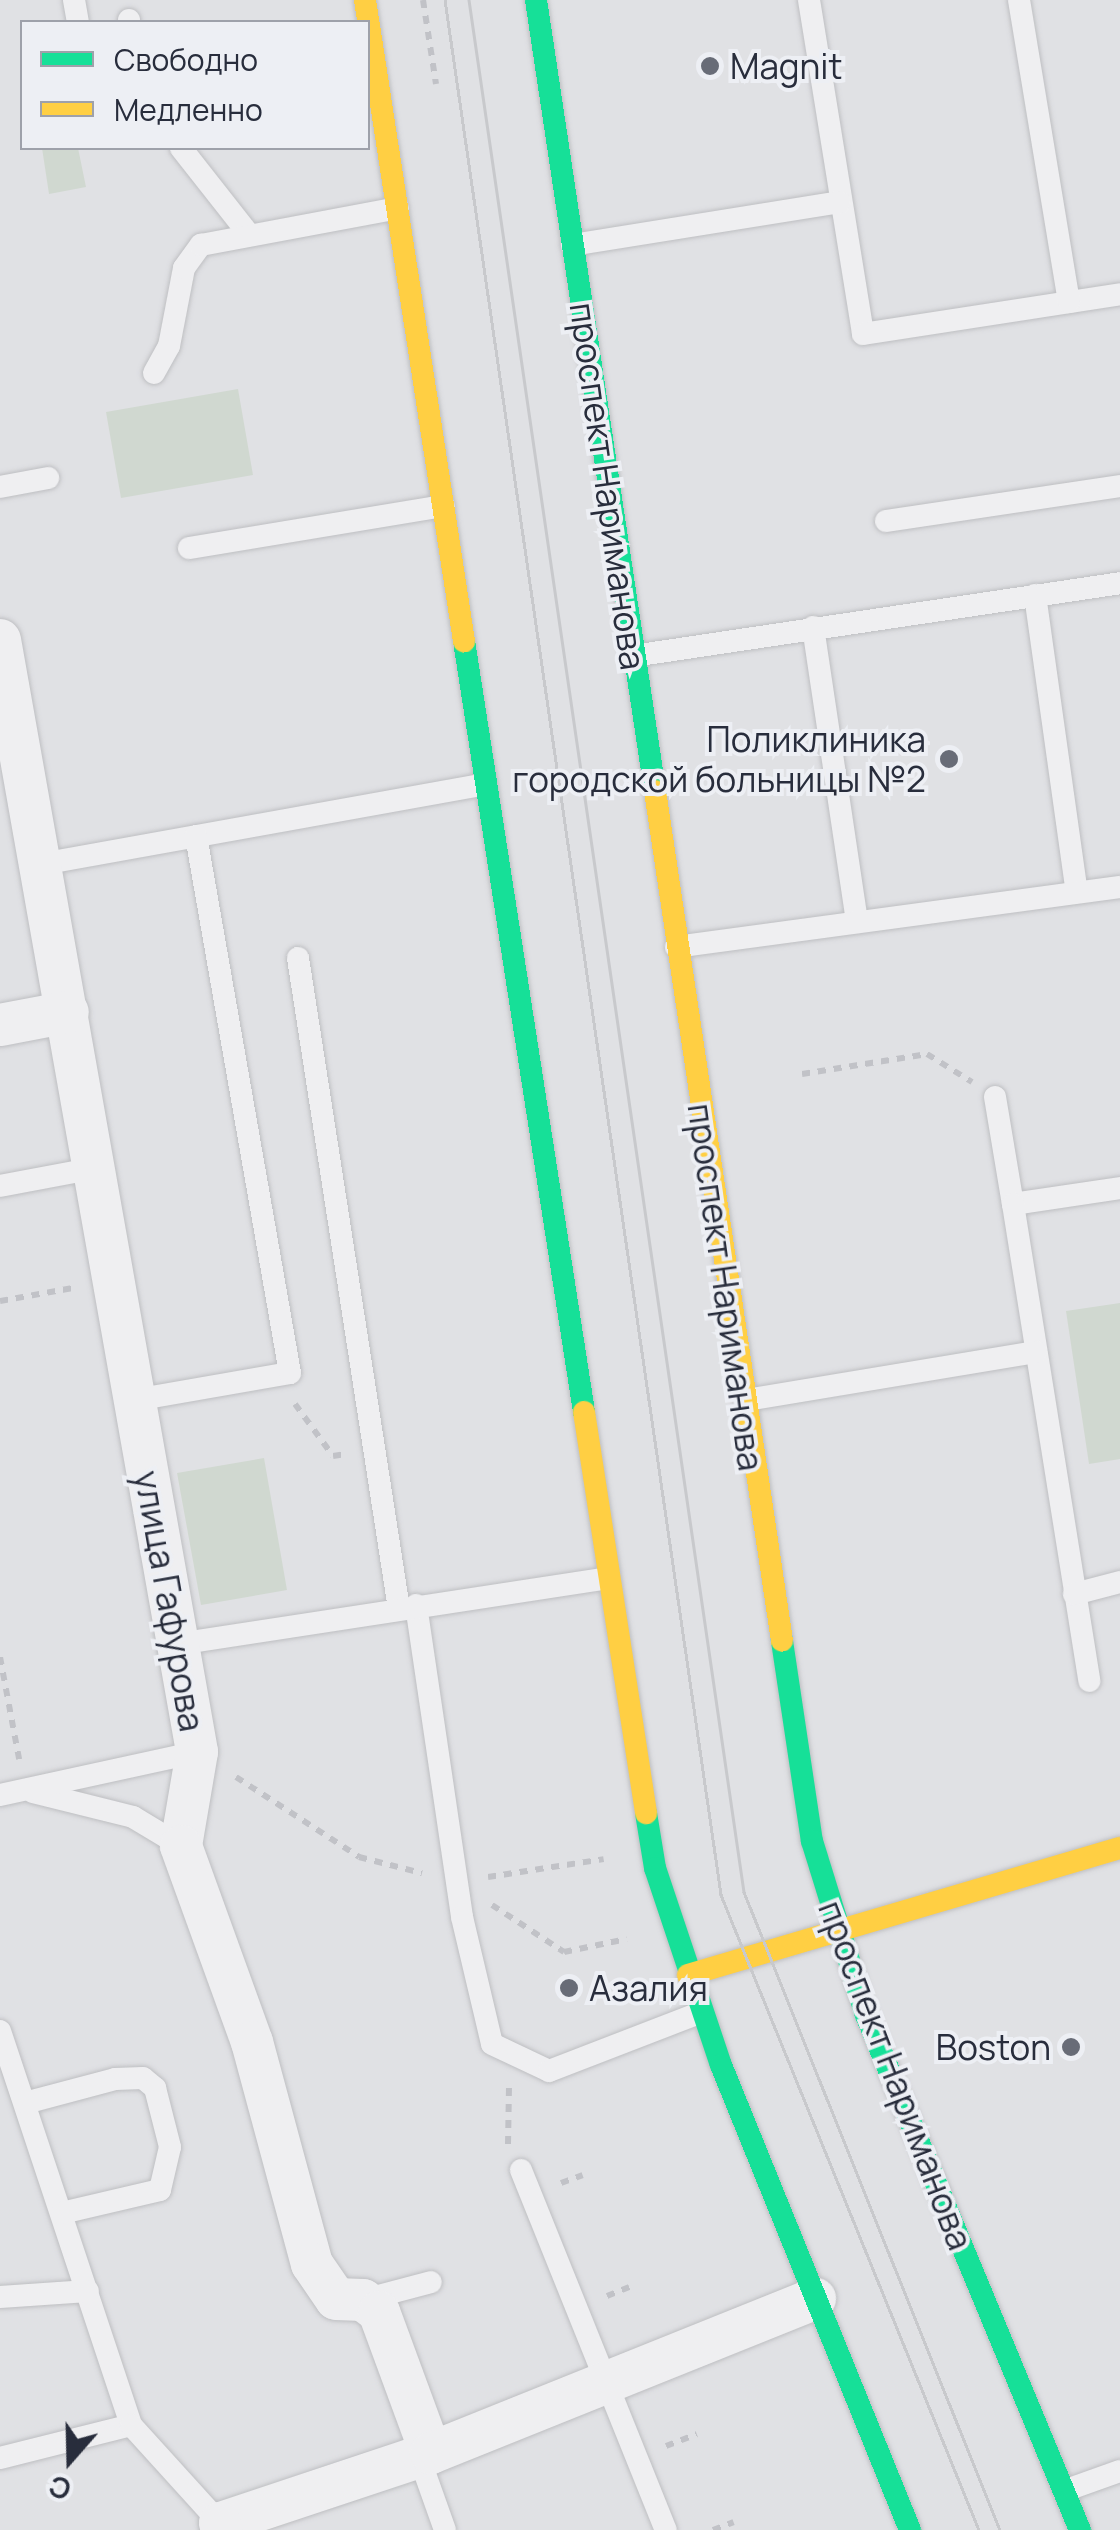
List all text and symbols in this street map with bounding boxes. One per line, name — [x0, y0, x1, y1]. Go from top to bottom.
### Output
legend — [20, 20, 370, 150]
text: Свободно — [114, 39, 258, 80]
place label: Magnit — [730, 45, 843, 87]
marker: Magnit — [699, 55, 721, 77]
text: Медленно — [114, 89, 263, 130]
street label: проспект Нариманова — [561, 300, 655, 672]
place label: Поликлиника городской больницы №2 — [512, 718, 926, 800]
marker: Поликлиника городской больницы №2 — [936, 746, 962, 772]
street label: проспект Нариманова — [679, 1101, 773, 1473]
street label: улица Гафурова — [126, 1467, 214, 1735]
street label: проспект Нариманова — [810, 1895, 982, 2255]
place label: Азалия — [589, 1967, 708, 2009]
marker: Азалия — [558, 1977, 580, 1999]
place label: Boston — [936, 2026, 1051, 2068]
marker: Boston — [1060, 2036, 1082, 2058]
north arrow — [20, 2410, 120, 2510]
text: С — [44, 2467, 76, 2510]

